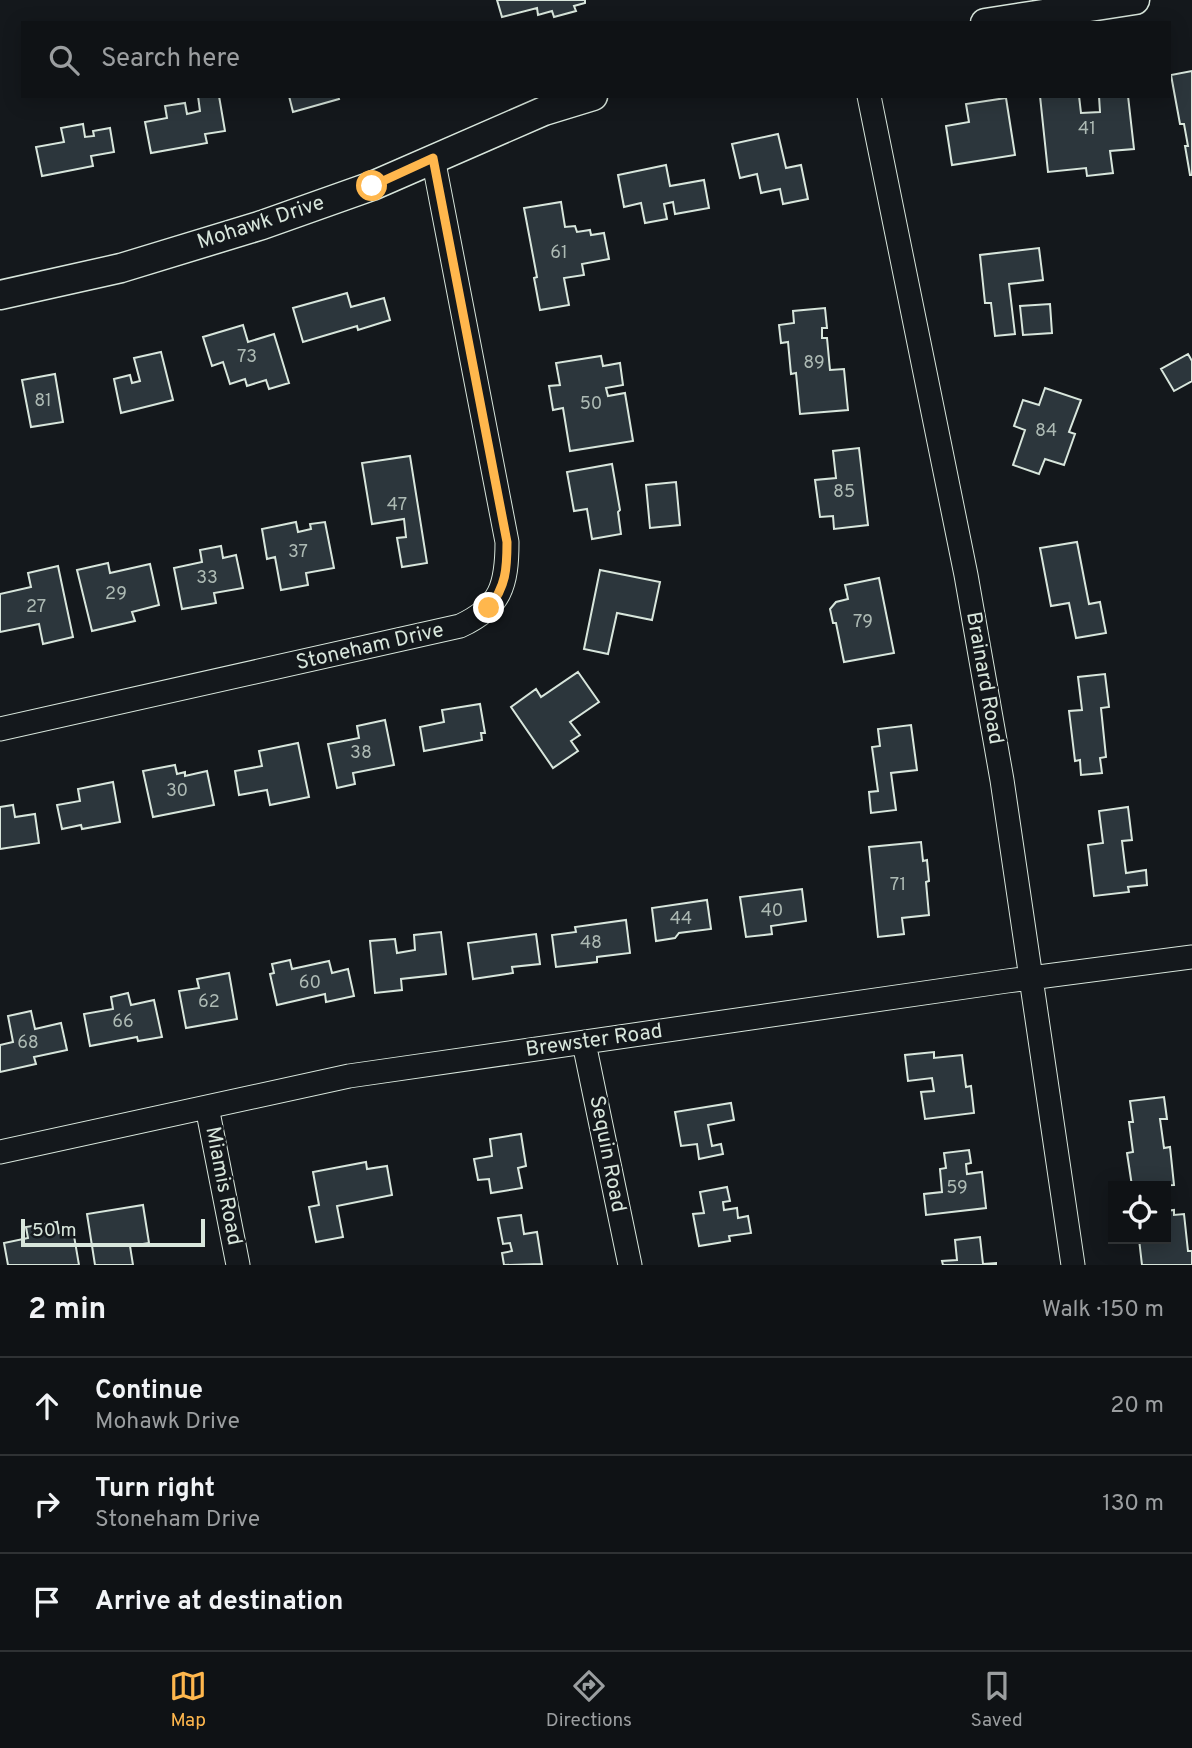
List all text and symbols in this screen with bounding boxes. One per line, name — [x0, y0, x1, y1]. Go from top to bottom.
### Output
search box — [21, 21, 1171, 98]
icon: search — [45, 41, 83, 79]
text: Search here — [101, 43, 240, 76]
house number: 41 — [1078, 118, 1096, 141]
route start — [356, 170, 387, 201]
street label: Mohawk Drive — [194, 190, 328, 256]
house number: 61 — [550, 242, 568, 265]
house number: 73 — [237, 346, 257, 369]
house number: 89 — [803, 352, 825, 375]
house number: 81 — [34, 390, 52, 413]
house number: 50 — [580, 393, 602, 416]
house number: 84 — [1035, 420, 1057, 443]
house number: 85 — [833, 481, 855, 504]
house number: 47 — [387, 494, 407, 517]
house number: 37 — [288, 541, 308, 564]
house number: 33 — [196, 567, 218, 590]
house number: 29 — [105, 583, 127, 606]
route end — [473, 592, 504, 623]
house number: 27 — [26, 596, 46, 619]
street label: Brainard Road — [959, 610, 1009, 746]
house number: 79 — [853, 611, 873, 634]
street label: Stoneham Drive — [293, 617, 447, 677]
house number: 38 — [350, 742, 372, 765]
house number: 30 — [166, 780, 188, 803]
house number: 71 — [890, 874, 906, 897]
house number: 40 — [761, 900, 783, 923]
house number: 44 — [670, 908, 692, 931]
house number: 48 — [580, 932, 602, 955]
house number: 60 — [299, 972, 321, 995]
house number: 62 — [198, 991, 220, 1014]
house number: 66 — [112, 1011, 134, 1034]
street label: Brewster Road — [524, 1018, 664, 1064]
house number: 68 — [17, 1032, 39, 1055]
street label: Sequin Road — [582, 1093, 632, 1215]
street label: Miamis Road — [198, 1124, 248, 1248]
house number: 59 — [946, 1177, 968, 1200]
map controls — [1108, 1181, 1171, 1244]
button: locate — [1108, 1181, 1171, 1244]
scale bar — [21, 1216, 205, 1248]
text: 50 m — [32, 1219, 77, 1243]
text: 2 min — [28, 1292, 106, 1329]
text: Walk · 150 m — [1042, 1296, 1164, 1325]
text: Continue — [95, 1375, 203, 1408]
icon: ahead — [28, 1387, 66, 1425]
text: 20 m — [1110, 1392, 1164, 1421]
text: Mohawk Drive — [95, 1408, 240, 1437]
text: Turn right — [95, 1473, 215, 1506]
icon: right — [28, 1485, 66, 1523]
text: 130 m — [1102, 1490, 1164, 1519]
text: Stoneham Drive — [95, 1506, 260, 1535]
icon: arrive — [28, 1583, 66, 1621]
text: Arrive at destination — [95, 1586, 343, 1619]
tab: Map — [169, 1667, 207, 1733]
tab: Directions — [546, 1667, 632, 1733]
tab: Saved — [971, 1667, 1023, 1733]

